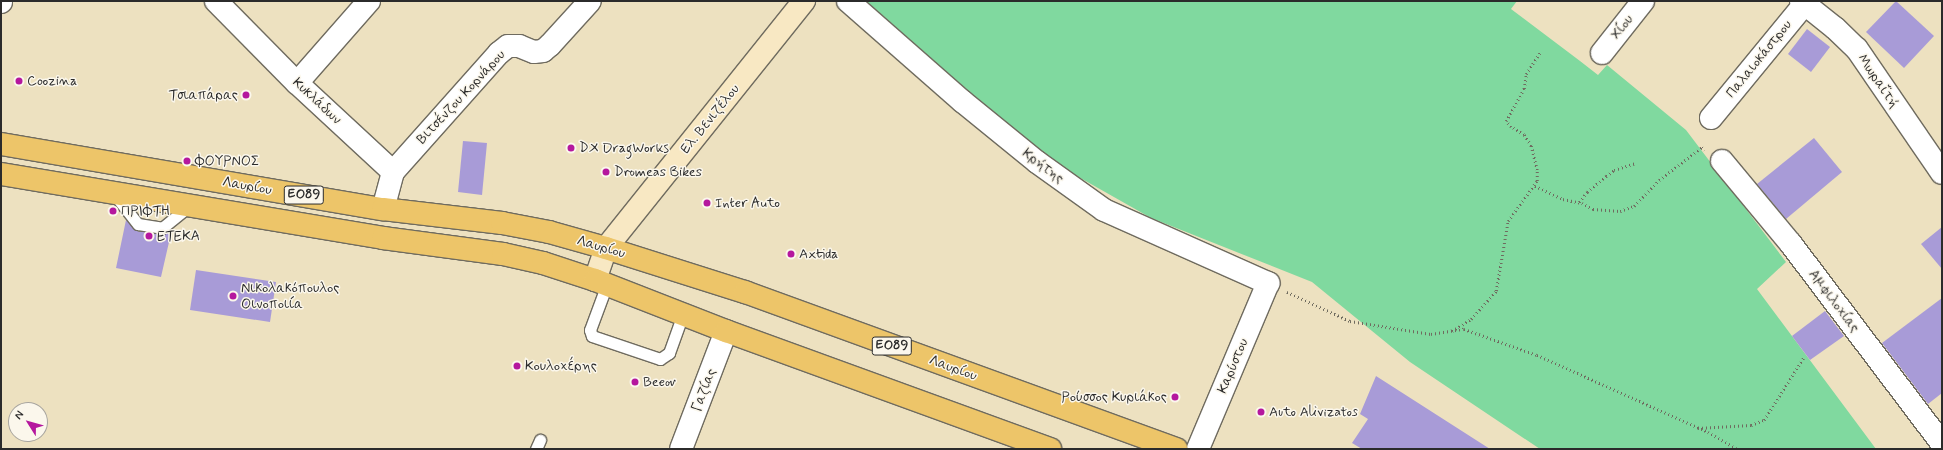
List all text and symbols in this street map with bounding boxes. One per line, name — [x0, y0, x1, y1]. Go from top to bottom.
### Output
street label: Χίου — [1607, 11, 1637, 43]
street label: Παλαιοκάστρου — [1722, 17, 1796, 101]
street label: Βιτσένζου Κορνάρου — [413, 47, 509, 147]
street label: Μωραΐτή — [1854, 51, 1902, 111]
place label: Coozina — [27, 73, 77, 89]
street label: Κυκλάδων — [289, 74, 345, 128]
marker: Coozina — [14, 76, 24, 86]
street label: Ελ. Βενιζέλου — [677, 81, 743, 157]
place label: Τσιαπάρας — [169, 87, 238, 103]
marker: Τσιαπάρας — [241, 90, 251, 100]
place label: DX DragWorks — [579, 140, 670, 156]
marker: DX DragWorks — [566, 143, 576, 153]
street label: Κρήτης — [1019, 145, 1067, 187]
place label: ΦΟΥΡΝΟΣ — [195, 153, 259, 169]
marker: ΦΟΥΡΝΟΣ — [182, 156, 192, 166]
place label: Dromeas Bikes — [614, 164, 701, 180]
marker: Dromeas Bikes — [601, 167, 611, 177]
street label: Λαυρίου — [221, 173, 273, 199]
road number: ΕΟ89 — [283, 184, 325, 206]
place label: Inter Auto — [715, 195, 778, 211]
marker: Inter Auto — [702, 198, 712, 208]
place label: ΠΡΙΦΤΗ — [121, 203, 170, 219]
marker: ΠΡΙΦΤΗ — [108, 206, 118, 216]
place label: ΕΤΕΚΑ — [157, 228, 200, 244]
marker: ΕΤΕΚΑ — [144, 231, 154, 241]
street label: Λαυρίου — [575, 232, 627, 262]
place label: Axtida — [799, 246, 838, 262]
marker: Axtida — [786, 249, 796, 259]
street label: Αμφιλοχίας — [1805, 266, 1863, 336]
place label: Νικολακόπουλος Οινοποιία — [241, 280, 340, 312]
marker: Νικολακόπουλος Οινοποιία — [228, 291, 238, 301]
road number: ΕΟ89 — [871, 335, 913, 357]
street label: Καρύστου — [1214, 336, 1252, 396]
street label: Λαυρίου — [927, 352, 979, 384]
place label: Κουλοχέρης — [525, 358, 597, 374]
marker: Κουλοχέρης — [512, 361, 522, 371]
street label: Γαζίας — [688, 366, 720, 414]
place label: Beeov — [643, 374, 676, 390]
marker: Beeov — [630, 377, 640, 387]
place label: Ρούσσος Κυριάκος — [1062, 389, 1167, 405]
marker: Ρούσσος Κυριάκος — [1170, 392, 1180, 402]
north arrow — [8, 402, 48, 442]
place label: Auto Alivizatos — [1269, 404, 1358, 420]
marker: Auto Alivizatos — [1256, 407, 1266, 417]
text: N — [11, 408, 27, 423]

